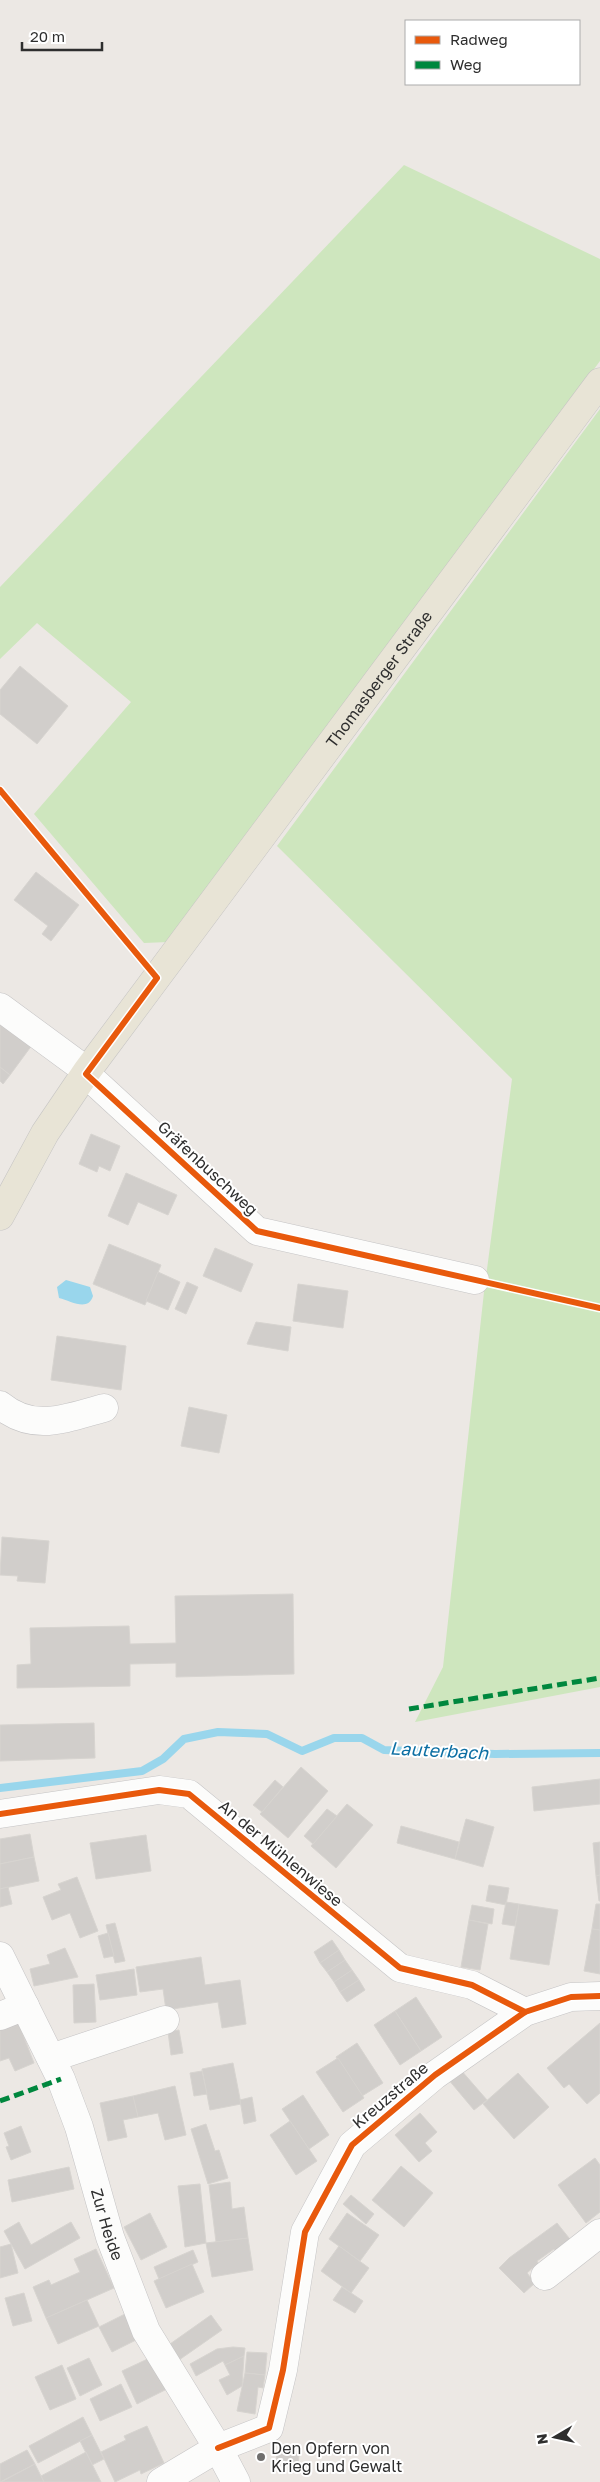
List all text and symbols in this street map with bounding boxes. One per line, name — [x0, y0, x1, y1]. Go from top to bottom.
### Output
scale bar — [22, 20, 102, 52]
legend — [405, 20, 580, 85]
text: 20 m — [30, 27, 65, 45]
text: Radweg — [450, 30, 508, 48]
text: Weg — [450, 55, 482, 73]
street label: Thomasberger Straße — [321, 607, 436, 751]
street label: Gräfenbuschweg — [154, 1117, 262, 1219]
water label: Lauterbach — [389, 1736, 490, 1764]
street label: An der Mühlenwiese — [215, 1795, 347, 1911]
street label: Kreuzstraße — [348, 2058, 432, 2132]
street label: Zur Heide — [87, 2186, 128, 2263]
north arrow — [530, 2412, 580, 2462]
text: N — [532, 2433, 551, 2446]
place label: Den Opfern von Krieg und Gewalt — [271, 2438, 402, 2476]
marker: Den Opfern von Krieg und Gewalt — [255, 2451, 267, 2463]

